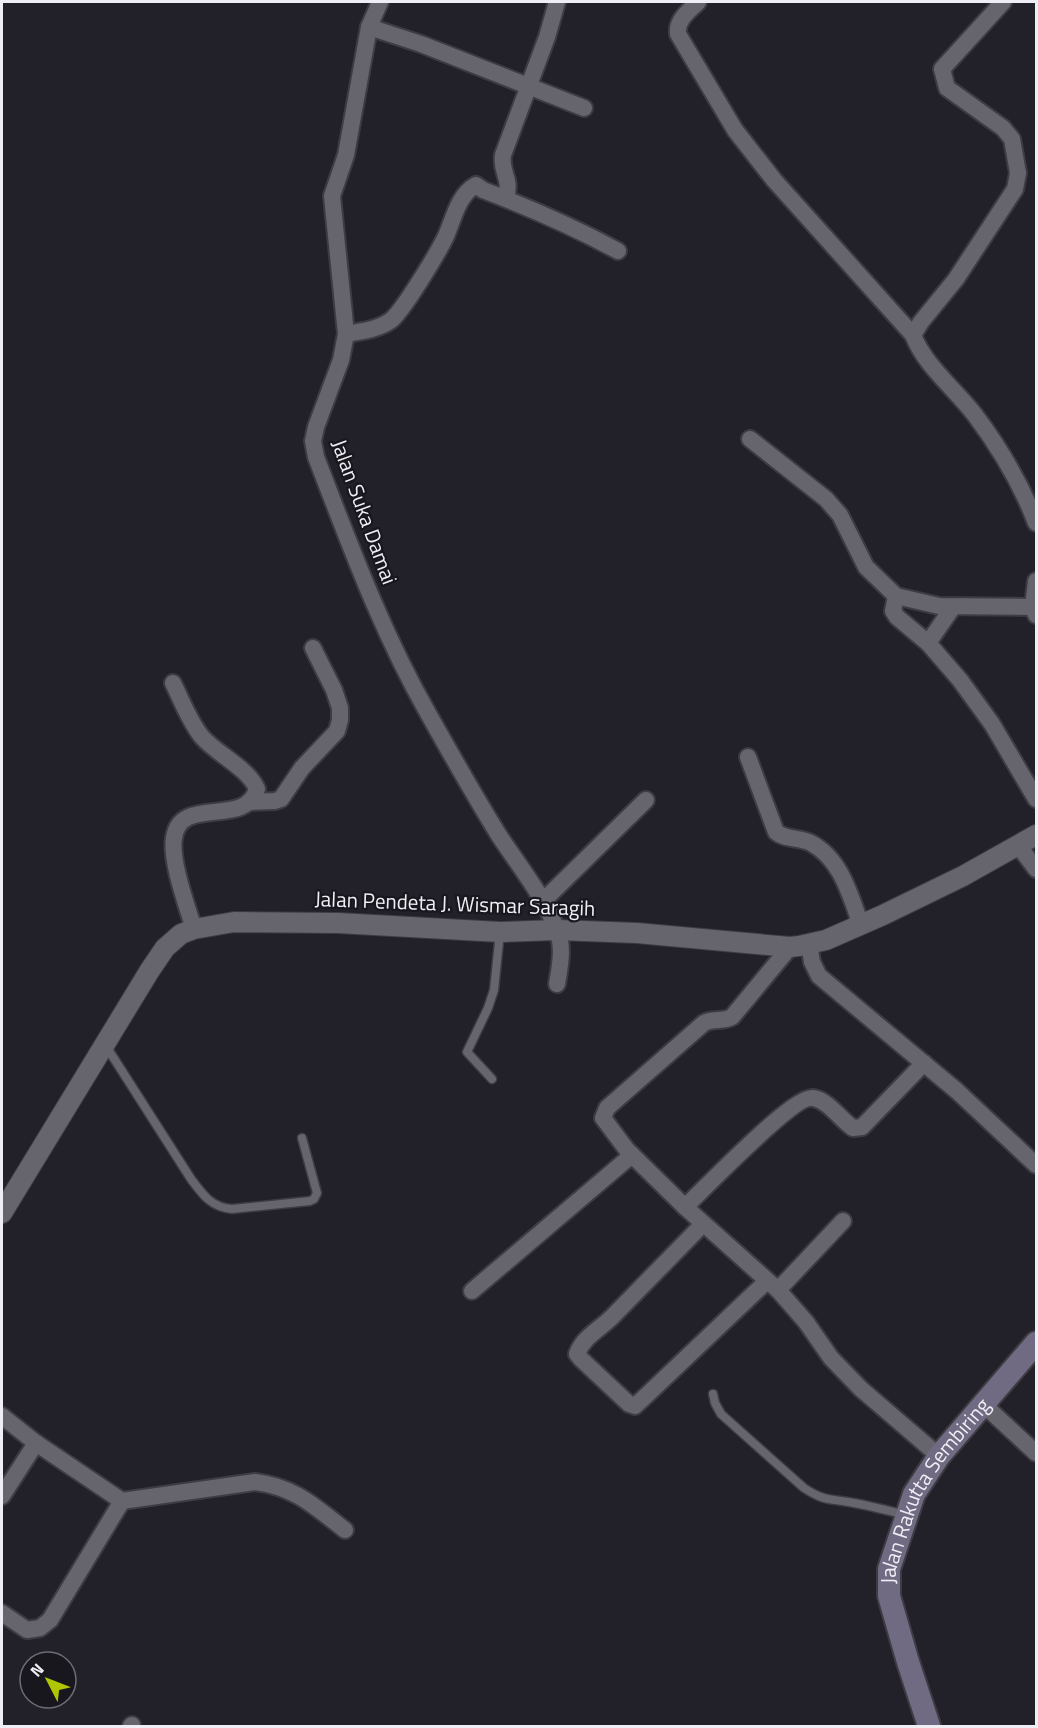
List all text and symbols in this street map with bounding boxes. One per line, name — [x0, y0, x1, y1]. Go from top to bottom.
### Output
street label: Jalan Suka Damai — [324, 435, 406, 589]
street label: Jalan Pendeta J. Wismar Saragih — [314, 882, 596, 924]
street label: Jalan Rakutta Sembiring — [872, 1390, 998, 1584]
north arrow — [18, 1650, 78, 1710]
text: N — [24, 1658, 49, 1682]

